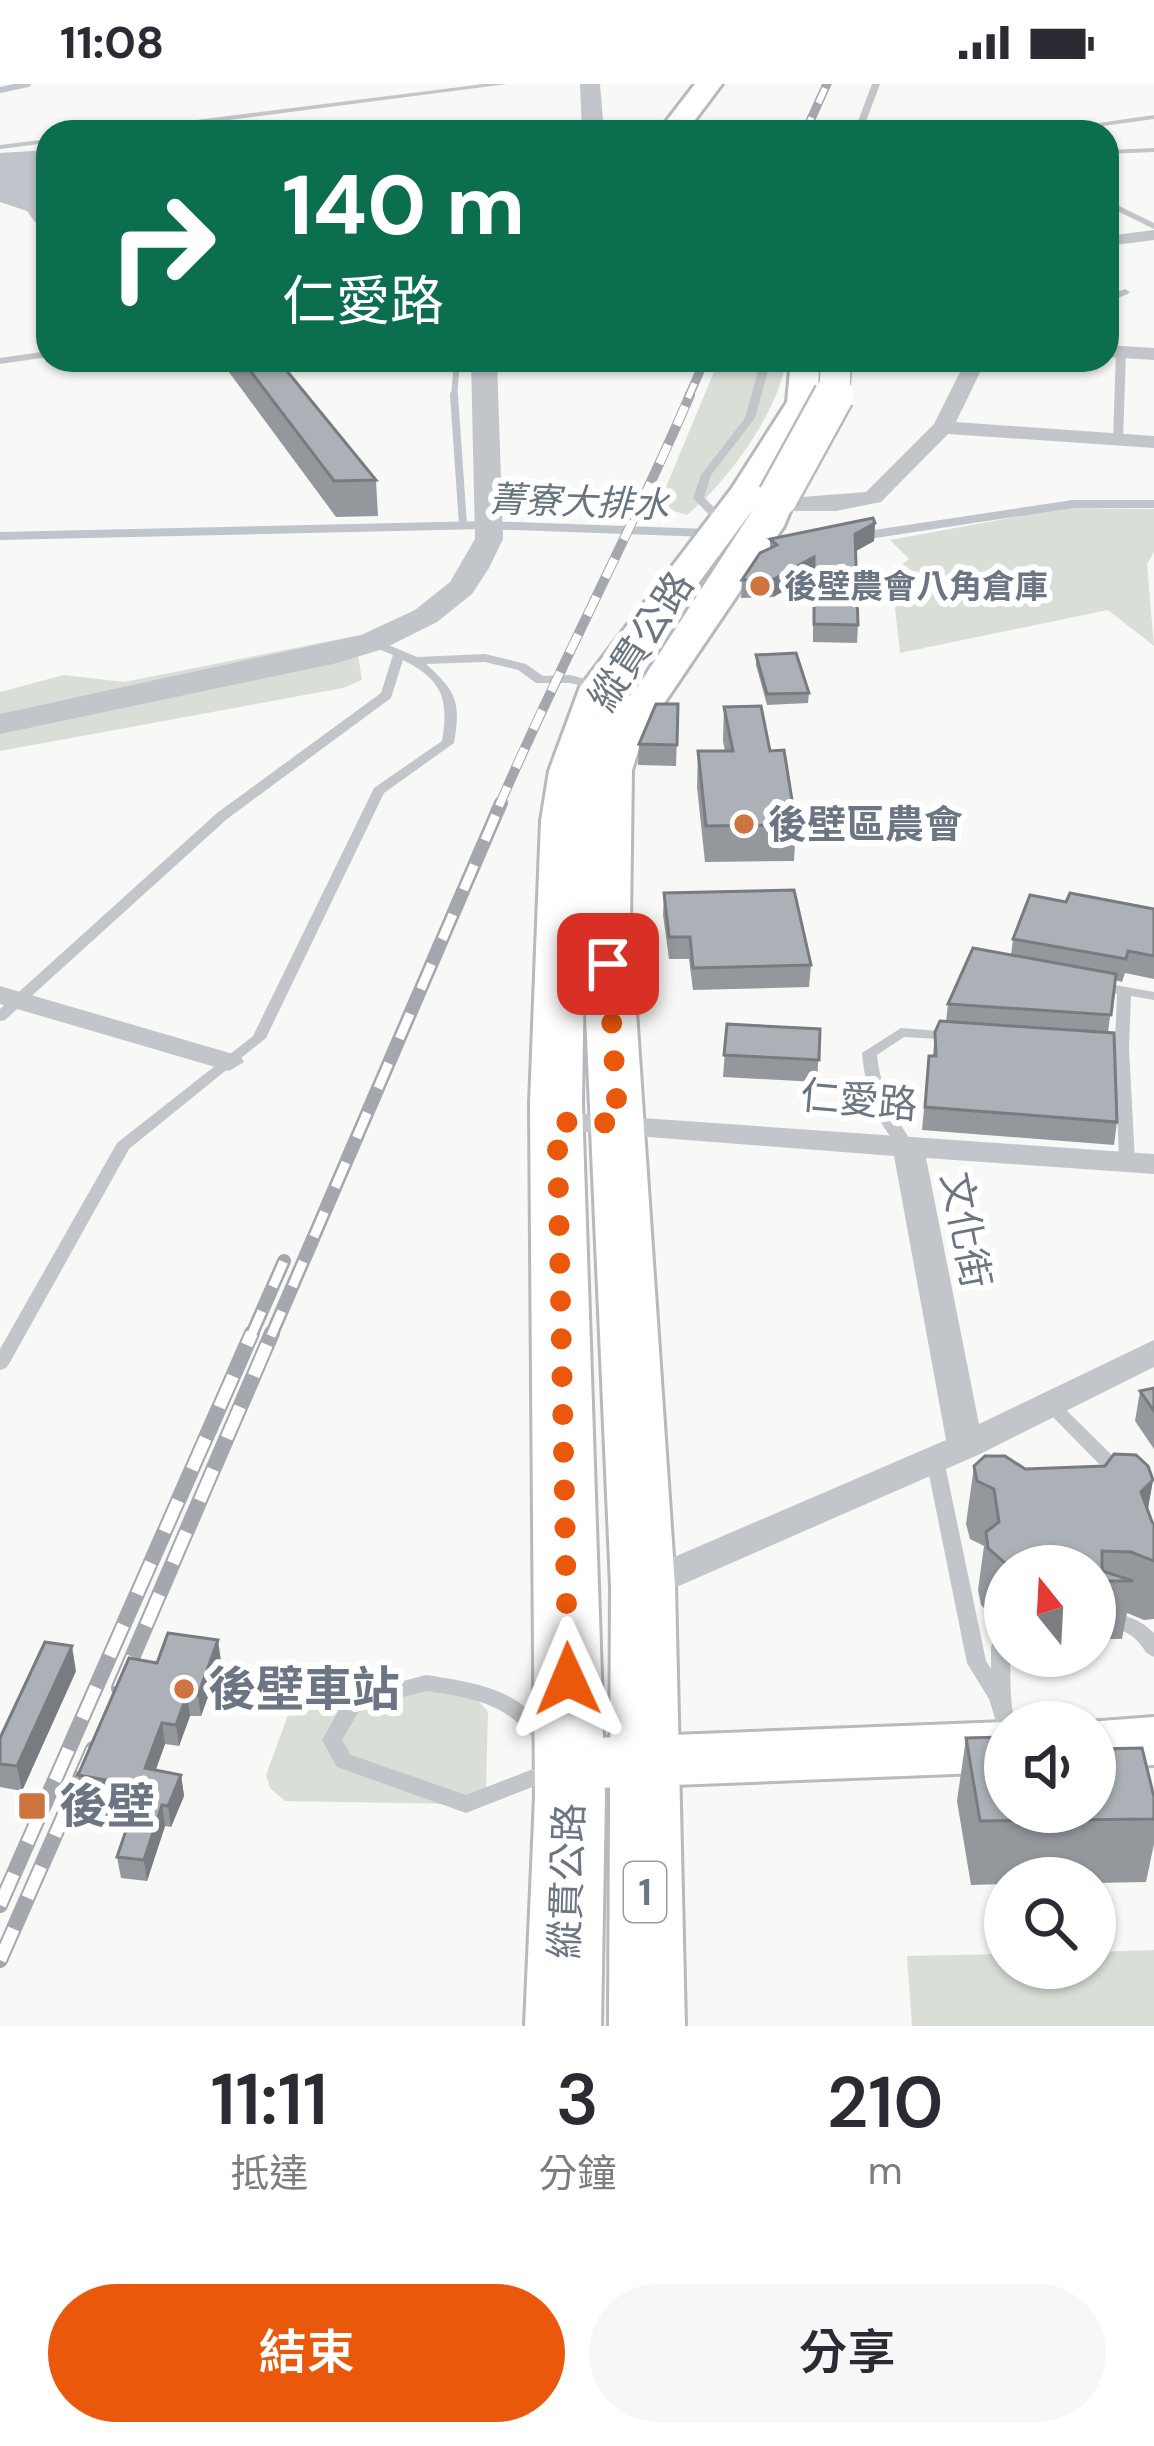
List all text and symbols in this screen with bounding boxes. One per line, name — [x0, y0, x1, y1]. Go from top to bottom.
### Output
text: 11:08 — [60, 13, 164, 72]
text: 140 m — [282, 151, 525, 260]
icon: right — [84, 168, 240, 324]
text: 仁愛路 — [282, 266, 444, 337]
water label: 菁寮大排水 — [488, 475, 672, 529]
street label: 縱貫公路 — [577, 562, 705, 720]
place label: 後壁農會八角倉庫 — [784, 565, 1048, 608]
marker: 後壁農會八角倉庫 — [747, 573, 773, 599]
place label: 後壁區農會 — [768, 799, 963, 850]
marker: 後壁區農會 — [731, 811, 757, 837]
pin — [557, 913, 659, 1015]
icon: arrive — [575, 931, 641, 997]
street label: 仁愛路 — [798, 1069, 920, 1131]
street label: 文化街 — [930, 1168, 1002, 1292]
north arrow — [984, 1545, 1116, 1677]
map controls — [984, 1545, 1116, 1989]
position arrow — [505, 1616, 631, 1742]
place label: 後壁車站 — [208, 1658, 400, 1721]
marker: 後壁車站 — [171, 1676, 197, 1702]
button: sound — [984, 1701, 1116, 1833]
place label: 後壁 — [59, 1775, 155, 1838]
marker: 後壁 — [16, 1790, 48, 1822]
street label: 縱貫公路 — [539, 1802, 595, 1960]
button: search — [984, 1857, 1116, 1989]
road number: 1 — [624, 1862, 666, 1922]
text: 11:11 — [210, 2053, 328, 2146]
text: 3 — [556, 2053, 599, 2146]
text: 210 — [827, 2056, 944, 2149]
text: m — [868, 2145, 903, 2196]
text: 抵達 — [230, 2148, 308, 2199]
text: 分鐘 — [538, 2148, 616, 2199]
button: 結束 — [48, 2284, 565, 2422]
button: 分享 — [589, 2284, 1106, 2422]

